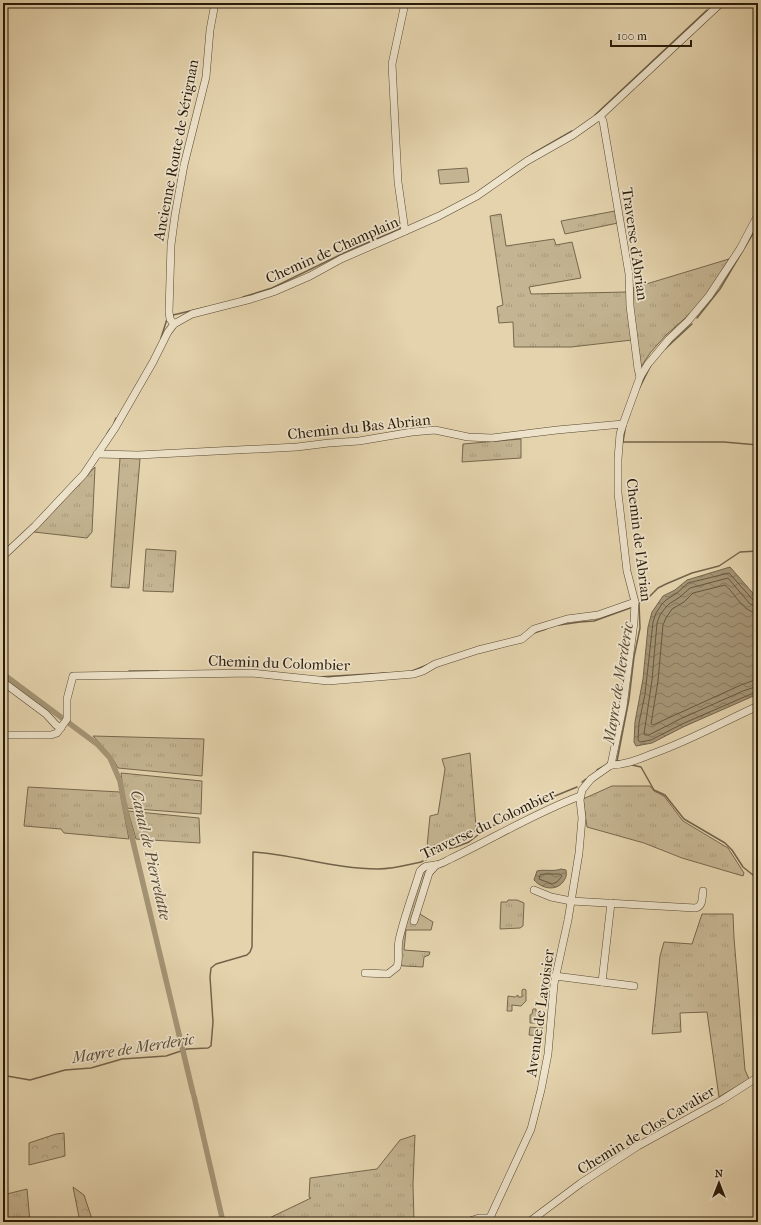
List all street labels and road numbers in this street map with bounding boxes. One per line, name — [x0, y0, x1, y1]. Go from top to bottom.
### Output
street label: Ancienne Route de Sérignan — [149, 57, 202, 243]
street label: Traverse d'Abrian — [618, 186, 652, 302]
street label: Chemin de Champlain — [263, 212, 402, 287]
street label: Chemin du Bas Abrian — [287, 410, 432, 443]
street label: Chemin de l'Abrian — [623, 477, 656, 603]
street label: Chemin du Colombier — [208, 652, 351, 674]
street label: Traverse du Colombier — [418, 785, 559, 863]
street label: Avenue de Lavoisier — [522, 947, 558, 1079]
street label: Chemin de Clos Cavalier — [574, 1081, 719, 1178]

